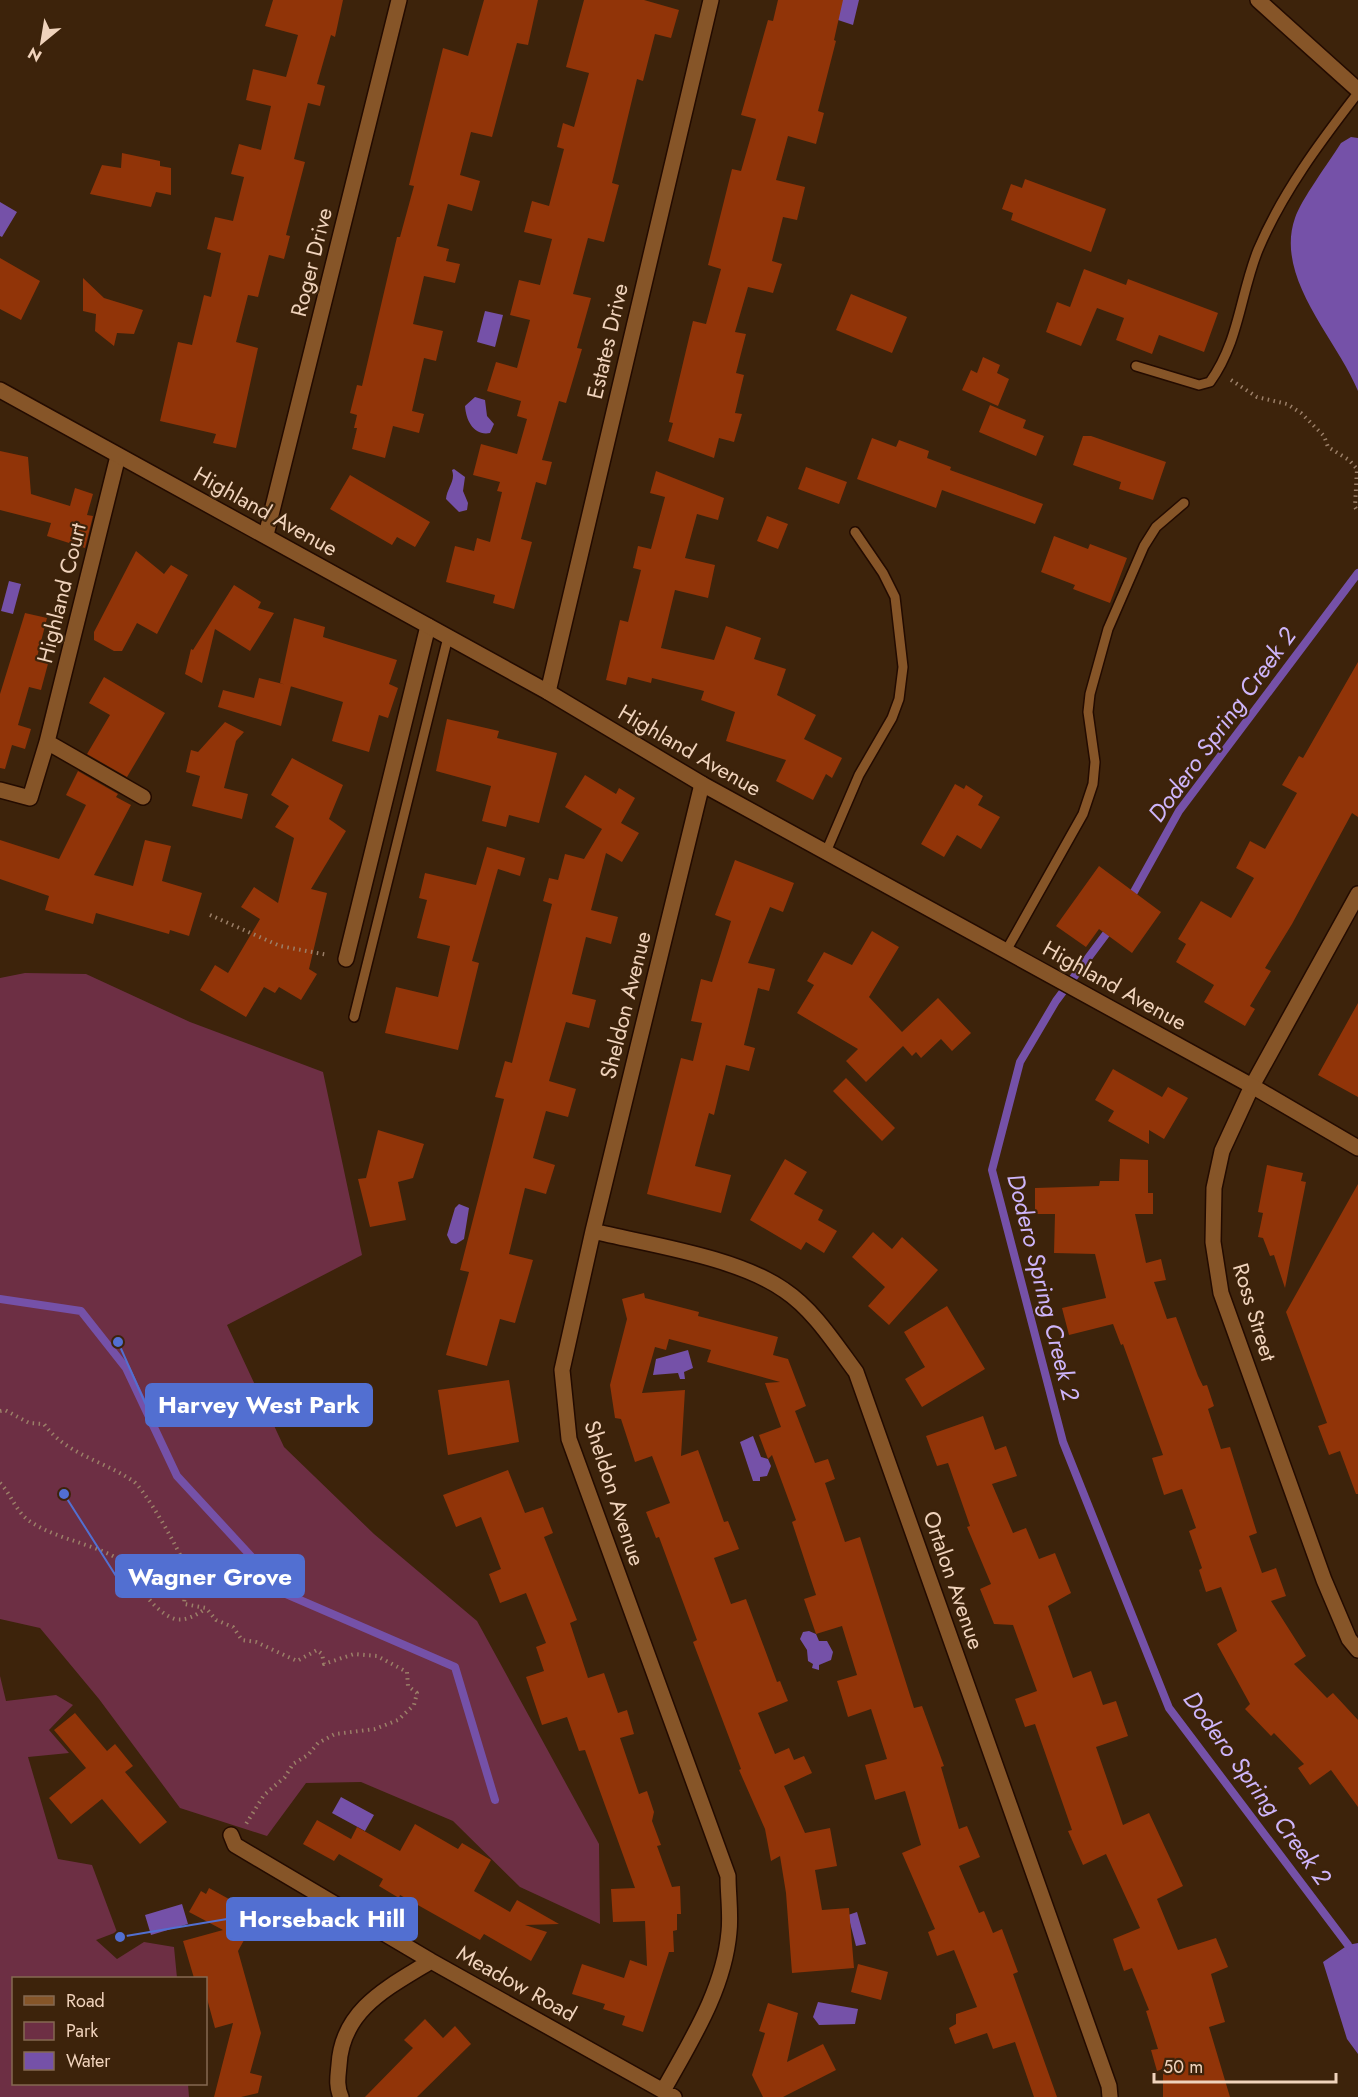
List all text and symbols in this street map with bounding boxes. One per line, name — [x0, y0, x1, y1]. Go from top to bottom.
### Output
north arrow — [12, 12, 72, 72]
text: N — [23, 41, 46, 68]
street label: Roger Drive — [282, 204, 340, 320]
street label: Estates Drive — [578, 280, 636, 402]
street label: Highland Avenue — [188, 458, 344, 564]
street label: Highland Court — [28, 519, 94, 666]
water label: Dodero Spring Creek 2 — [1139, 620, 1305, 829]
street label: Highland Avenue — [613, 696, 767, 804]
street label: Sheldon Avenue — [591, 928, 659, 1082]
street label: Highland Avenue — [1037, 932, 1193, 1038]
water label: Dodero Spring Creek 2 — [998, 1170, 1089, 1405]
street label: Ross Street — [1225, 1259, 1285, 1366]
callout: Harvey West Park — [146, 1384, 372, 1426]
text: Harvey West Park — [158, 1387, 360, 1422]
street label: Sheldon Avenue — [576, 1416, 654, 1570]
street label: Ortalon Avenue — [915, 1506, 993, 1654]
callout: Wagner Grove — [116, 1555, 304, 1597]
text: Wagner Grove — [128, 1559, 292, 1594]
water label: Dodero Spring Creek 2 — [1175, 1683, 1340, 1893]
callout: Horseback Hill — [227, 1898, 417, 1940]
text: Horseback Hill — [239, 1901, 405, 1936]
street label: Meadow Road — [451, 1937, 583, 2029]
legend — [12, 1977, 207, 2085]
text: Road — [66, 1988, 105, 2014]
text: Park — [66, 2018, 98, 2044]
scale bar — [1154, 2046, 1336, 2084]
text: Water — [66, 2048, 111, 2074]
text: 50 m — [1163, 2054, 1203, 2080]

